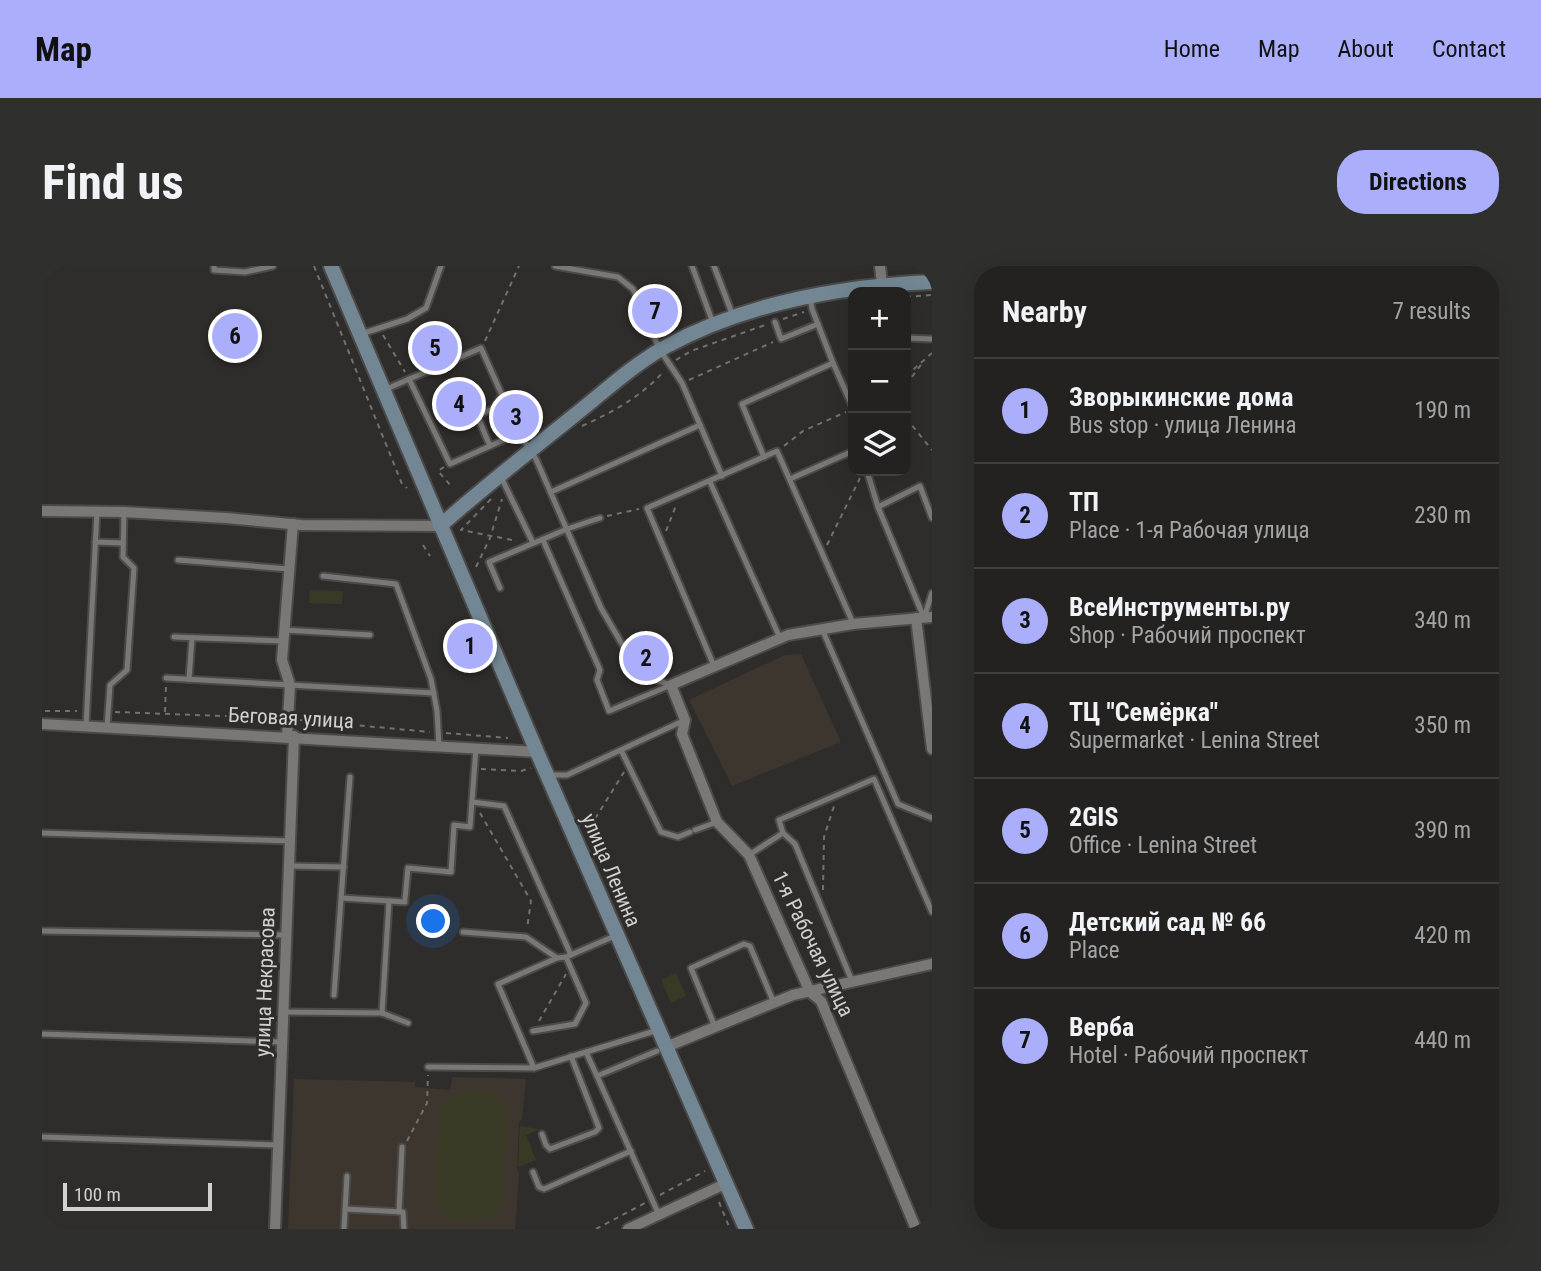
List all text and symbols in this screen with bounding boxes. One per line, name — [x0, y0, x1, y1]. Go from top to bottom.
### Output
text: Map — [35, 30, 92, 69]
text: Home — [1164, 35, 1220, 63]
text: Map — [1258, 35, 1300, 63]
text: About — [1338, 35, 1394, 63]
text: Contact — [1432, 35, 1506, 63]
button: Directions — [1337, 150, 1499, 214]
text: Find us — [42, 154, 184, 211]
pin: 7 — [632, 285, 678, 337]
map controls — [848, 287, 911, 476]
button: + — [848, 287, 911, 350]
text: Nearby — [1002, 294, 1087, 329]
text: 7 results — [1393, 298, 1471, 325]
pin: 6 — [212, 310, 258, 362]
pin: 5 — [412, 322, 458, 374]
button: − — [848, 350, 911, 413]
pin: 4 — [436, 378, 482, 430]
text: Зворыкинские дома — [1069, 382, 1294, 412]
pin: 3 — [493, 391, 539, 443]
text: 1 — [1019, 397, 1031, 424]
text: 190 m — [1414, 397, 1471, 424]
text: Bus stop · улица Ленина — [1069, 412, 1297, 439]
button: layers — [848, 413, 911, 476]
text: ТП — [1069, 487, 1099, 517]
text: 2 — [1019, 502, 1031, 529]
text: 230 m — [1414, 502, 1471, 529]
text: Place · 1-я Рабочая улица — [1069, 517, 1309, 544]
text: ВсеИнструменты.ру — [1069, 592, 1290, 622]
text: 3 — [1019, 607, 1031, 634]
text: 340 m — [1414, 607, 1471, 634]
pin: 1 — [447, 620, 493, 672]
text: Shop · Рабочий проспект — [1069, 622, 1306, 649]
pin: 2 — [623, 632, 669, 684]
text: ТЦ "Семёрка" — [1069, 697, 1218, 727]
street label: Беговая улица — [227, 703, 355, 733]
text: 4 — [1019, 712, 1031, 739]
text: 350 m — [1414, 712, 1471, 739]
text: Supermarket · Lenina Street — [1069, 727, 1320, 754]
text: 2GIS — [1069, 802, 1118, 832]
street label: улица Ленина — [576, 810, 646, 930]
text: 5 — [1019, 817, 1031, 844]
text: 390 m — [1414, 817, 1471, 844]
text: Office · Lenina Street — [1069, 832, 1257, 859]
street label: 1-я Рабочая улица — [767, 867, 859, 1021]
your location — [416, 904, 450, 938]
street label: улица Некрасова — [250, 907, 280, 1057]
text: Детский сад № 66 — [1069, 907, 1266, 937]
text: 6 — [1019, 922, 1031, 949]
text: 420 m — [1414, 922, 1471, 949]
text: Place — [1069, 937, 1119, 964]
text: Верба — [1069, 1012, 1134, 1042]
text: 7 — [1019, 1027, 1031, 1054]
text: 440 m — [1414, 1027, 1471, 1054]
text: Hotel · Рабочий проспект — [1069, 1042, 1308, 1069]
scale bar — [63, 1180, 212, 1212]
text: 100 m — [74, 1183, 121, 1206]

